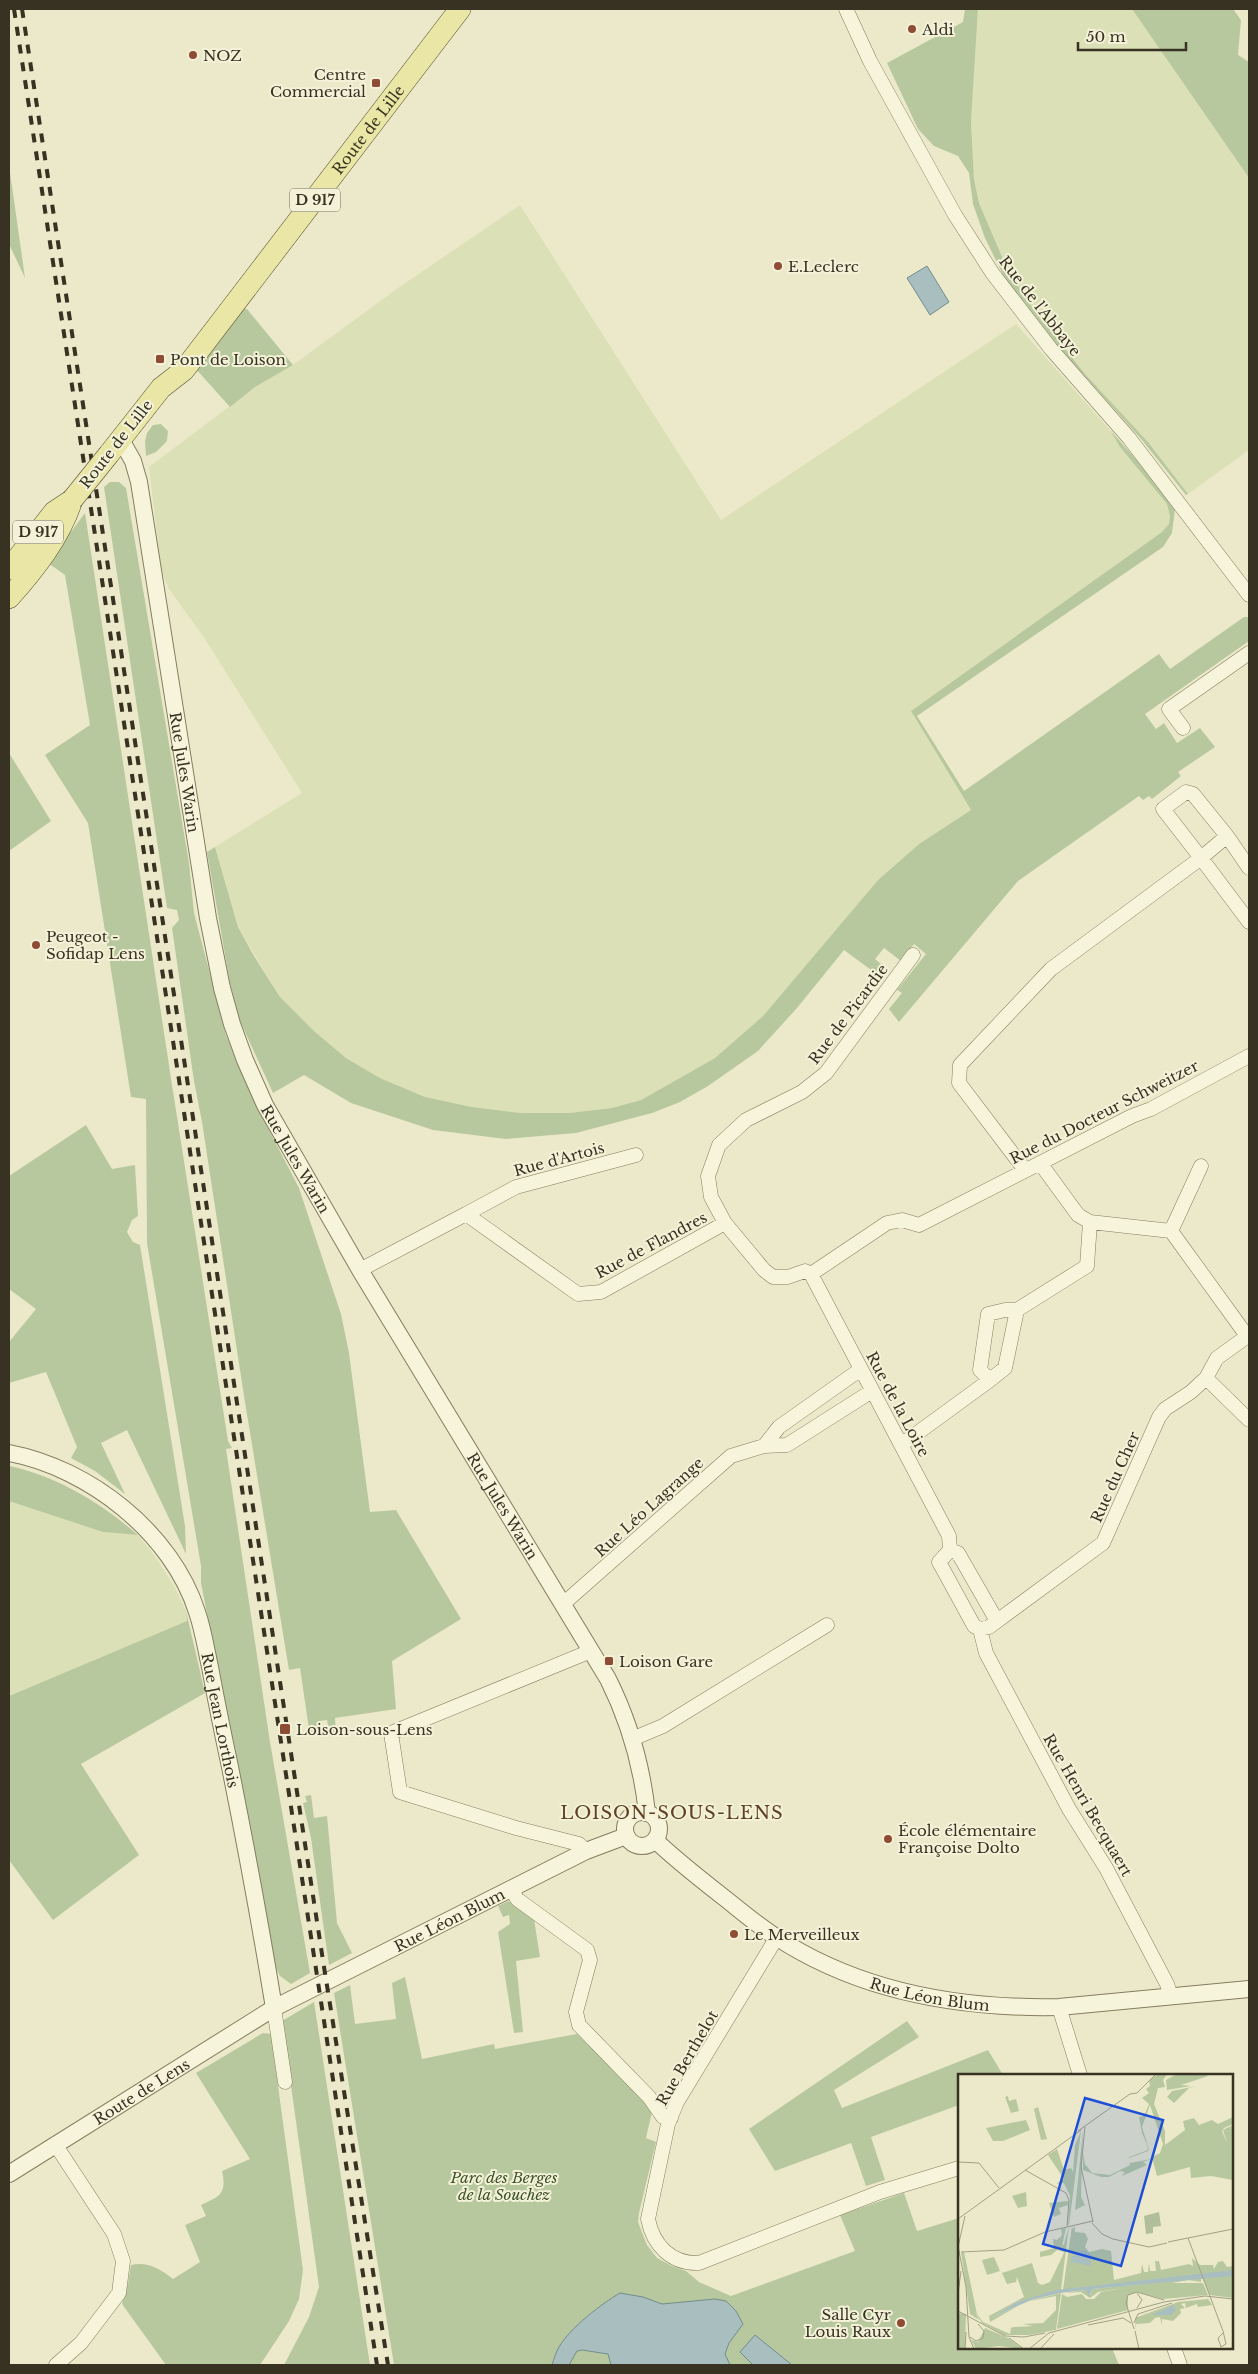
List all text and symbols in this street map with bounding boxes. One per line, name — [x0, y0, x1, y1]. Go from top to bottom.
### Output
place label: Aldi — [921, 20, 954, 39]
scale bar — [1078, 20, 1186, 52]
marker: Aldi — [906, 23, 918, 35]
text: 50 m — [1086, 27, 1126, 46]
place label: NOZ — [203, 46, 242, 65]
marker: NOZ — [187, 49, 199, 61]
place label: Centre Commercial — [270, 65, 366, 101]
marker: Centre Commercial — [370, 77, 382, 89]
street label: Route de Lille — [328, 81, 408, 178]
road number: D 917 — [290, 188, 340, 212]
street label: Rue de l'Abbaye — [995, 252, 1085, 360]
place label: E.Leclerc — [788, 257, 859, 276]
marker: E.Leclerc — [772, 260, 784, 272]
place label: Pont de Loison — [170, 350, 286, 369]
marker: Pont de Loison — [154, 353, 166, 365]
street label: Route de Lille — [75, 396, 157, 492]
road number: D 917 — [13, 520, 63, 544]
street label: Rue Jules Warin — [166, 711, 204, 834]
place label: Peugeot - Sofidap Lens — [46, 927, 145, 963]
marker: Peugeot - Sofidap Lens — [30, 939, 42, 951]
street label: Rue de Picardie — [804, 960, 892, 1068]
street label: Rue du Docteur Schweitzer — [1006, 1056, 1202, 1168]
street label: Rue Jules Warin — [257, 1101, 335, 1216]
street label: Rue d'Artois — [512, 1138, 607, 1180]
street label: Rue de Flandres — [592, 1207, 710, 1282]
street label: Rue de la Loire — [862, 1348, 934, 1460]
street label: Rue du Cher — [1087, 1428, 1144, 1525]
street label: Rue Jules Warin — [463, 1449, 543, 1563]
street label: Rue Léo Lagrange — [591, 1453, 707, 1561]
street label: Rue Jean Lorthois — [198, 1651, 243, 1790]
place label: Loison Gare — [619, 1652, 713, 1671]
marker: Loison Gare — [603, 1655, 615, 1667]
place label: Loison-sous-Lens — [296, 1720, 433, 1739]
marker: Loison-sous-Lens — [278, 1722, 292, 1736]
street label: Rue Henri Becquaert — [1039, 1730, 1137, 1880]
district label: LOISON-SOUS-LENS — [560, 1802, 784, 1824]
place label: École élémentaire Françoise Dolto — [898, 1821, 1036, 1857]
marker: École élémentaire Françoise Dolto — [882, 1833, 894, 1845]
street label: Rue Léon Blum — [391, 1884, 508, 1956]
place label: Le Merveilleux — [744, 1925, 860, 1944]
marker: Le Merveilleux — [728, 1928, 740, 1940]
street label: Rue Léon Blum — [868, 1973, 990, 2015]
street label: Rue Berthelot — [652, 2007, 722, 2109]
street label: Route de Lens — [90, 2054, 193, 2128]
inset map — [958, 2074, 1233, 2349]
park label: Parc des Berges de la Souchez — [450, 2168, 558, 2204]
place label: Salle Cyr Louis Raux — [805, 2305, 892, 2341]
marker: Salle Cyr Louis Raux — [895, 2317, 907, 2329]

